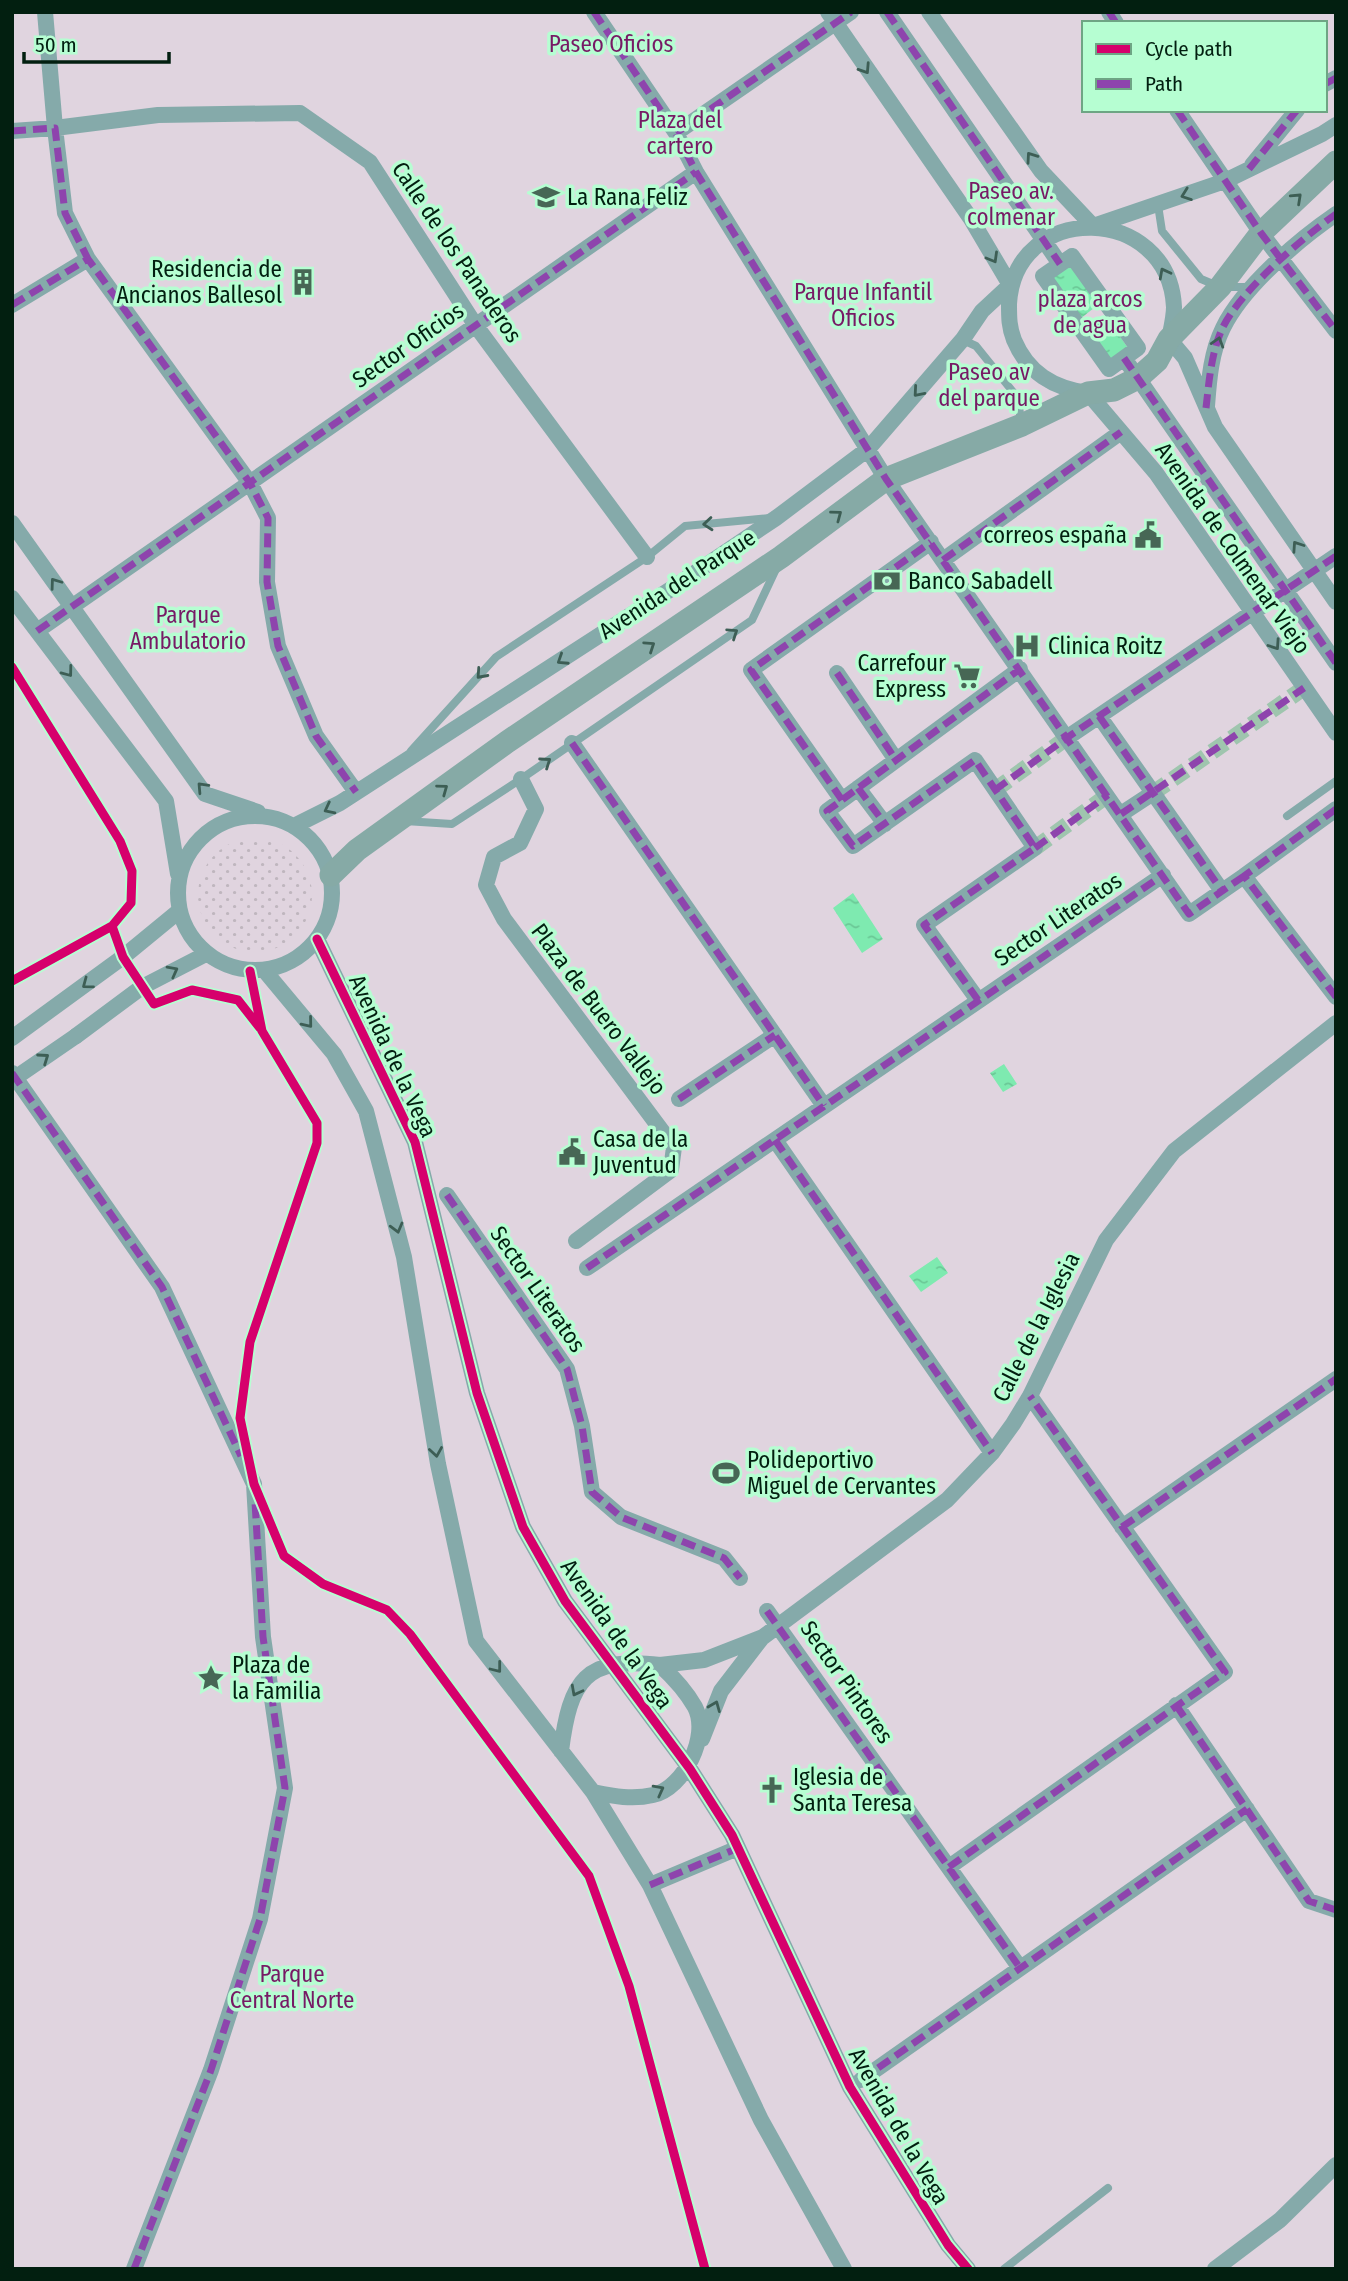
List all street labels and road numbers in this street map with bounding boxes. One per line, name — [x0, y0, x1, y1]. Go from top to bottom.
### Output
street label: Calle de los Panaderos — [386, 156, 528, 348]
street label: Sector Oficios — [347, 296, 469, 394]
street label: Avenida de Colmenar Viejo — [1149, 437, 1317, 659]
street label: Avenida del Parque — [594, 523, 760, 645]
street label: Sector Literatos — [989, 866, 1127, 972]
street label: Plaza de Buero Vallejo — [525, 918, 673, 1100]
street label: Avenida de la Vega — [343, 970, 443, 1142]
street label: Sector Literatos — [484, 1221, 592, 1358]
street label: Calle de la Iglesia — [986, 1248, 1086, 1406]
street label: Avenida de la Vega — [555, 1554, 679, 1714]
street label: Sector Pintores — [794, 1615, 900, 1749]
street label: Avenida de la Vega — [843, 2043, 955, 2209]

